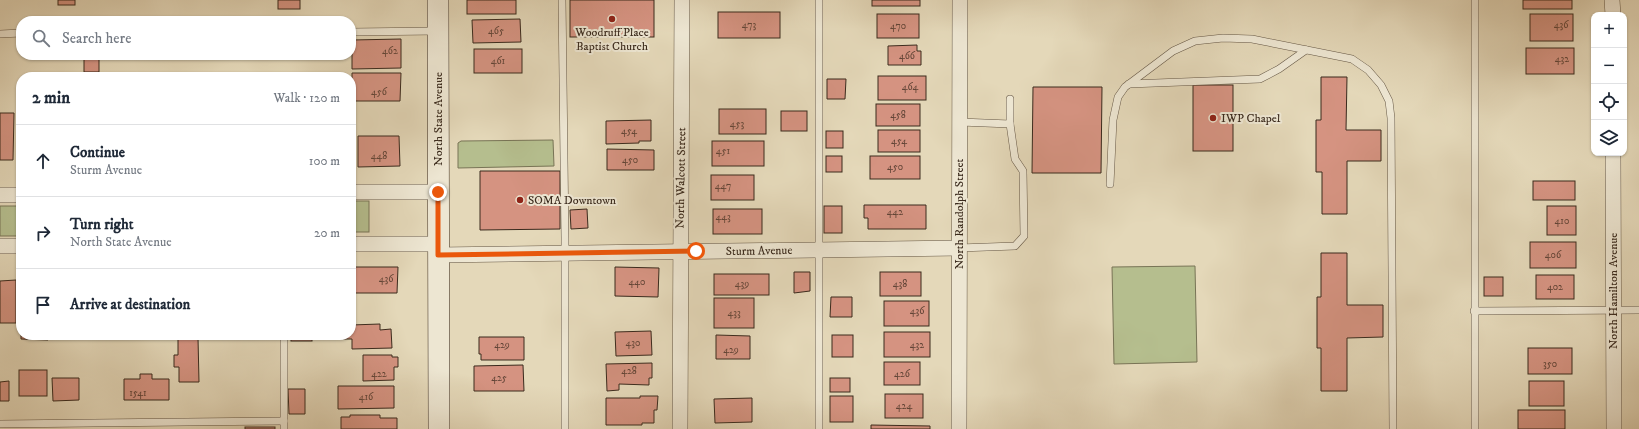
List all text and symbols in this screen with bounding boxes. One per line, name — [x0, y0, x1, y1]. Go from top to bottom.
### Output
map controls — [1591, 12, 1627, 156]
button: + — [1591, 12, 1627, 48]
marker: Woodruff Place Baptist Church — [607, 14, 617, 24]
search box — [16, 16, 356, 60]
house number: 473 — [742, 19, 756, 31]
house number: 436 — [1554, 19, 1569, 31]
house number: 470 — [890, 20, 906, 32]
house number: 465 — [488, 25, 504, 37]
place label: Woodruff Place Baptist Church — [574, 25, 649, 54]
icon: search — [30, 27, 52, 49]
text: Search here — [62, 29, 131, 48]
house number: 462 — [382, 45, 398, 57]
button: − — [1591, 48, 1627, 84]
house number: 466 — [899, 50, 916, 62]
house number: 432 — [1555, 53, 1569, 65]
house number: 461 — [491, 55, 506, 67]
street label: North State Avenue — [431, 72, 446, 166]
house number: 464 — [902, 81, 919, 93]
button: locate — [1591, 84, 1627, 120]
house number: 456 — [371, 86, 388, 98]
text: 2 min — [32, 87, 70, 109]
text: Walk · 120 m — [274, 90, 340, 106]
house number: 458 — [890, 109, 906, 121]
place label: IWP Chapel — [1221, 111, 1281, 126]
marker: IWP Chapel — [1208, 113, 1218, 123]
house number: 453 — [730, 118, 744, 130]
button: layers — [1591, 120, 1627, 156]
house number: 454 — [621, 125, 637, 137]
street label: North Walcott Street — [673, 127, 689, 229]
house number: 454 — [891, 135, 907, 147]
text: Continue — [70, 143, 125, 162]
house number: 451 — [716, 145, 730, 157]
icon: ahead — [32, 150, 54, 172]
house number: 448 — [371, 150, 387, 162]
text: 100 m — [309, 153, 340, 169]
house number: 450 — [622, 154, 638, 166]
street label: North Randolph Street — [952, 159, 967, 269]
house number: 450 — [887, 161, 903, 173]
text: Sturm Avenue — [70, 162, 142, 178]
house number: 447 — [715, 180, 731, 192]
route end — [429, 183, 447, 201]
place label: SOMA Downtown — [528, 193, 617, 208]
marker: SOMA Downtown — [515, 195, 525, 205]
house number: 442 — [887, 206, 903, 218]
house number: 443 — [715, 211, 731, 223]
text: Turn right — [70, 215, 133, 234]
house number: 410 — [1555, 215, 1569, 227]
icon: right — [32, 222, 54, 244]
text: 20 m — [314, 225, 340, 241]
street label: North Hamilton Avenue — [1606, 233, 1621, 349]
text: North State Avenue — [70, 234, 172, 250]
route start — [687, 242, 705, 260]
street label: Sturm Avenue — [726, 243, 792, 259]
house number: 406 — [1545, 249, 1562, 261]
house number: 436 — [379, 273, 394, 285]
house number: 440 — [629, 276, 645, 288]
house number: 439 — [735, 278, 749, 290]
house number: 438 — [893, 278, 907, 290]
house number: 402 — [1547, 281, 1563, 293]
icon: arrive — [32, 294, 54, 316]
text: Arrive at destination — [70, 295, 190, 314]
house number: 436 — [910, 305, 925, 317]
house number: 433 — [727, 307, 741, 319]
house number: 430 — [626, 337, 640, 349]
house number: 429 — [494, 339, 510, 351]
house number: 432 — [910, 339, 924, 351]
house number: 429 — [723, 344, 739, 356]
house number: 350 — [1543, 358, 1557, 370]
house number: 428 — [621, 365, 637, 377]
house number: 422 — [371, 368, 387, 380]
house number: 426 — [894, 368, 911, 380]
house number: 425 — [491, 372, 507, 384]
house number: 1541 — [129, 387, 147, 399]
house number: 416 — [359, 391, 374, 403]
house number: 424 — [896, 400, 912, 412]

